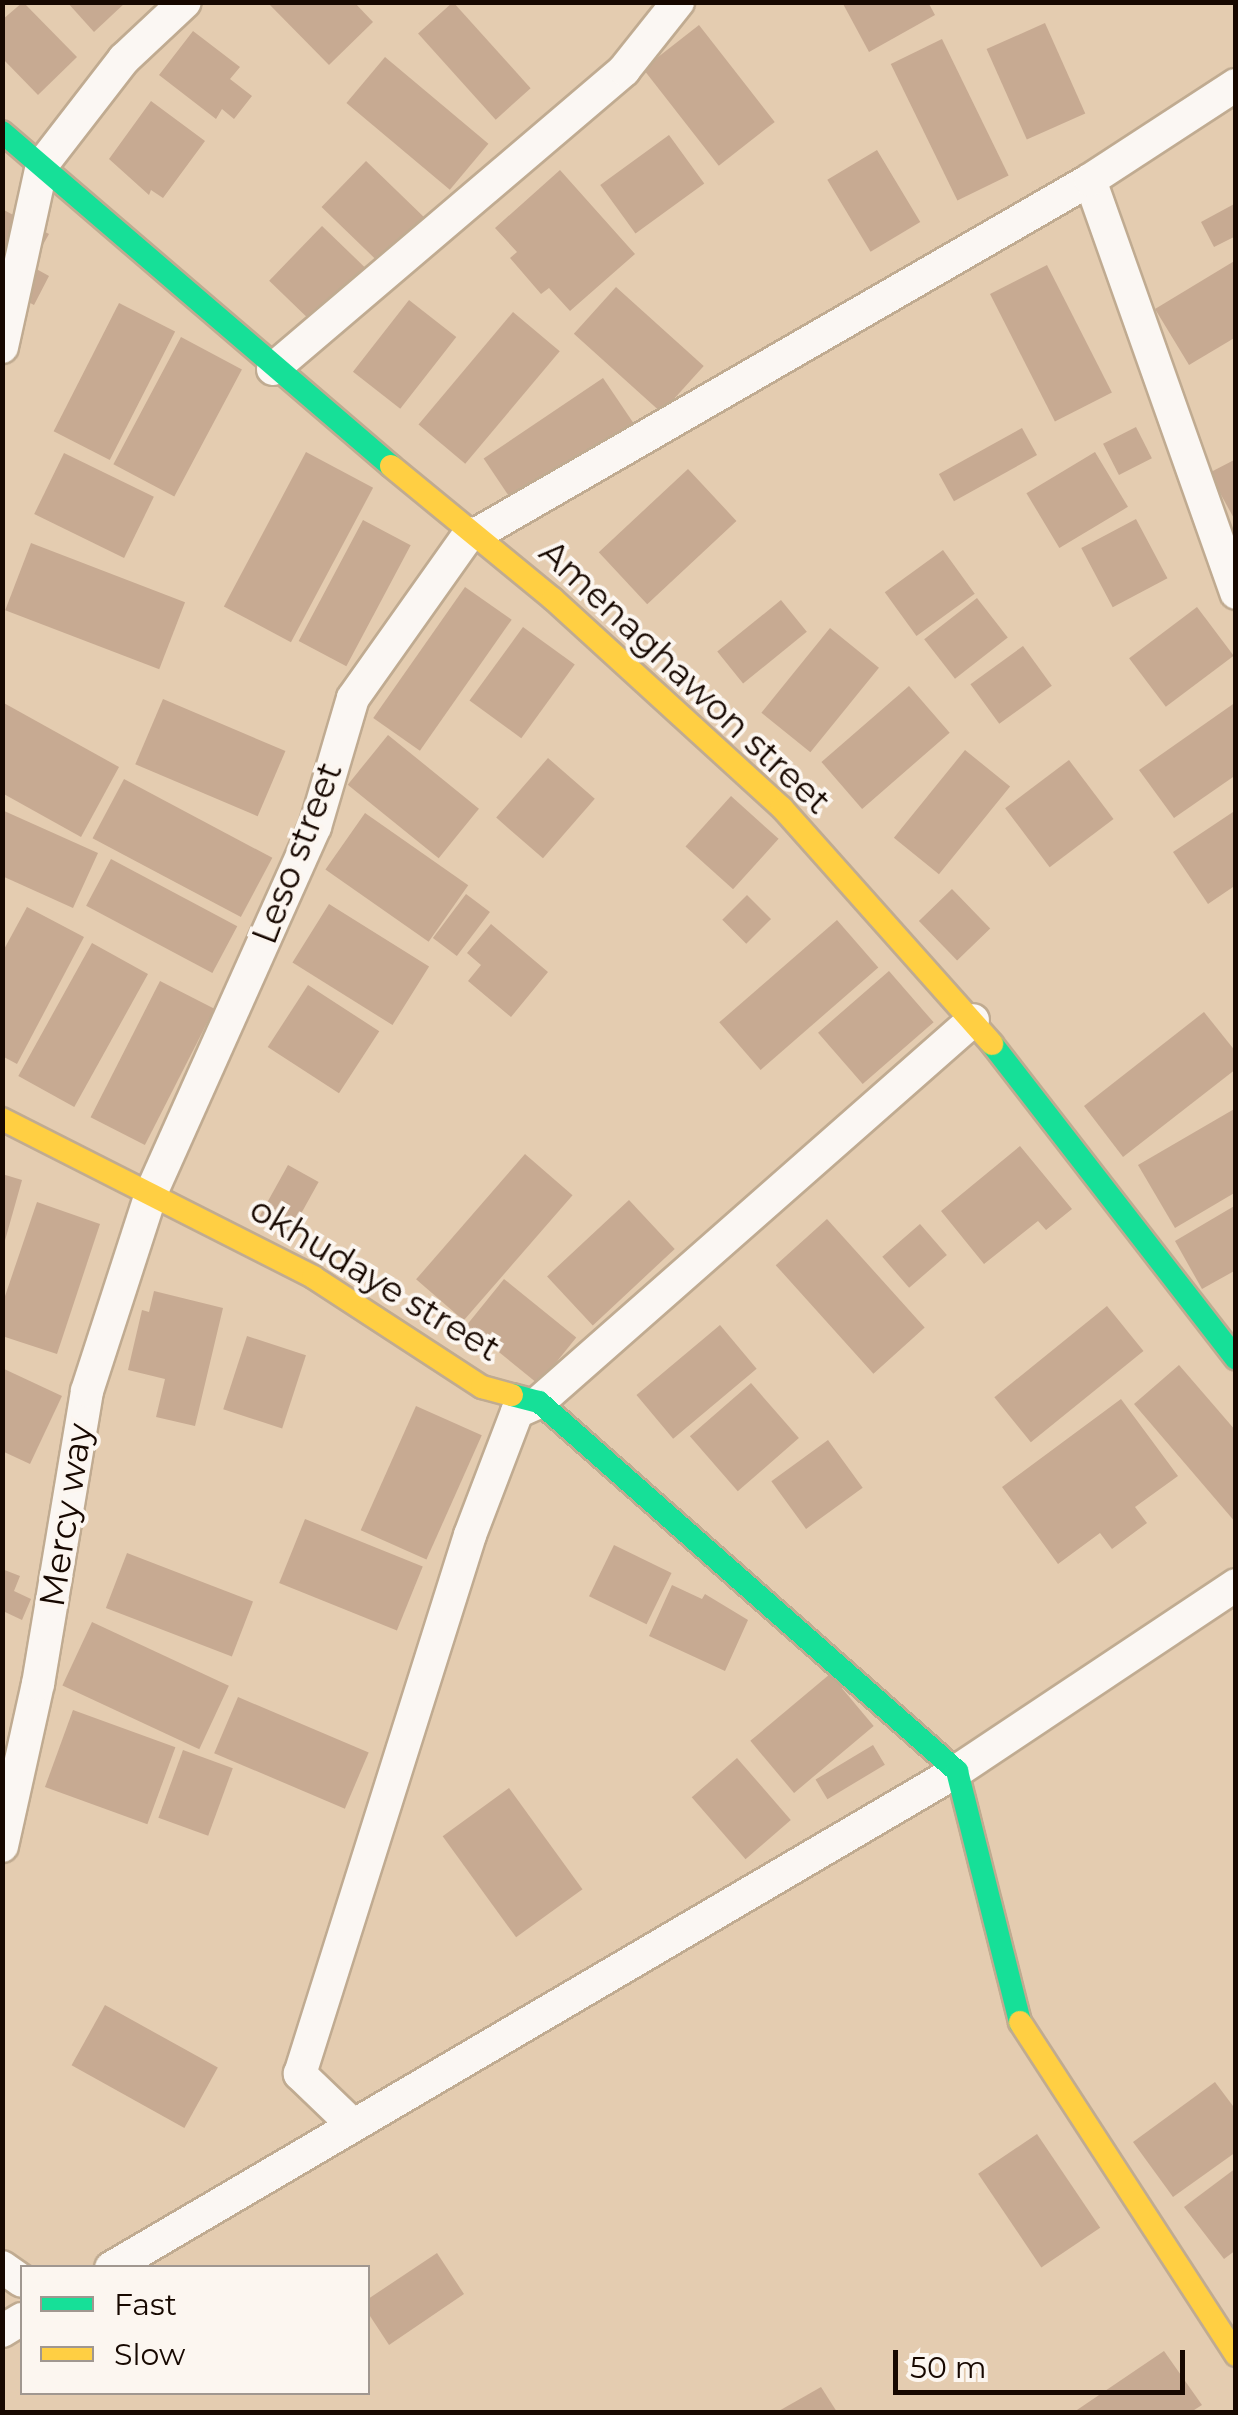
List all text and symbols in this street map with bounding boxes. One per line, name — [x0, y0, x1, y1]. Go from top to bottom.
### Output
street label: Amenaghawon street — [531, 531, 839, 823]
street label: Leso street — [243, 756, 351, 950]
street label: okhudaye street — [243, 1188, 507, 1370]
street label: Mercy way — [31, 1420, 101, 1610]
legend — [20, 2265, 370, 2395]
text: Fast — [114, 2286, 177, 2323]
scale bar — [898, 2330, 1190, 2392]
text: Slow — [114, 2336, 185, 2373]
text: 50 m — [910, 2349, 987, 2386]

